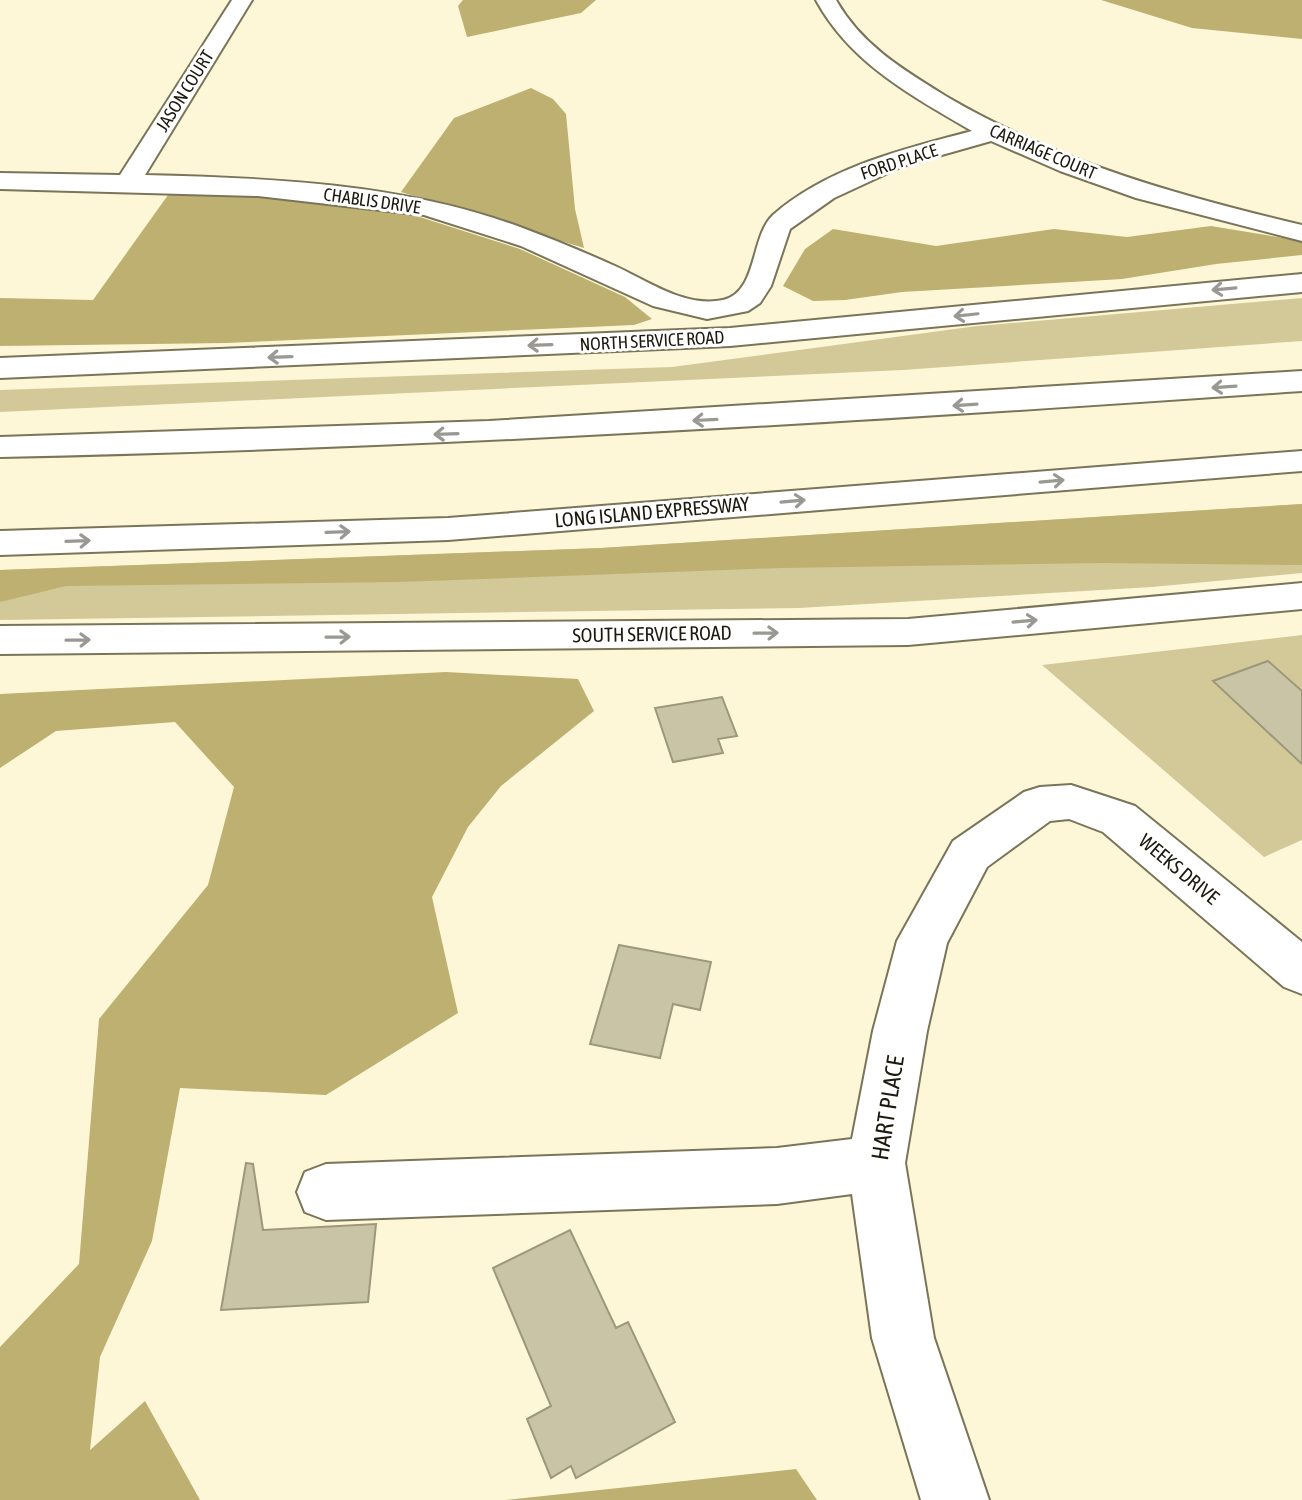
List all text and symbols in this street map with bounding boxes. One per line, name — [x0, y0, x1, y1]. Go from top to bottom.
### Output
street label: JASON COURT — [151, 46, 218, 135]
street label: CARRIAGE COURT — [987, 120, 1100, 183]
street label: FORD PLACE — [858, 139, 940, 184]
street label: CHABLIS DRIVE — [322, 183, 422, 218]
one-way arrow — [1211, 282, 1238, 297]
one-way arrow — [953, 307, 979, 322]
street label: NORTH SERVICE ROAD — [579, 326, 725, 355]
one-way arrow — [527, 338, 554, 353]
one-way arrow — [267, 349, 294, 364]
one-way arrow — [1211, 380, 1238, 395]
one-way arrow — [952, 398, 979, 413]
one-way arrow — [692, 413, 719, 428]
one-way arrow — [433, 427, 460, 442]
one-way arrow — [1038, 473, 1065, 488]
street label: LONG ISLAND EXPRESSWAY — [554, 492, 750, 531]
one-way arrow — [779, 493, 806, 508]
one-way arrow — [324, 525, 351, 540]
one-way arrow — [64, 533, 91, 548]
one-way arrow — [1012, 613, 1038, 628]
street label: SOUTH SERVICE ROAD — [572, 621, 732, 646]
one-way arrow — [752, 625, 779, 641]
one-way arrow — [324, 629, 351, 645]
one-way arrow — [64, 632, 91, 647]
street label: WEEKS DRIVE — [1135, 829, 1224, 909]
street label: HART PLACE — [866, 1054, 909, 1162]

